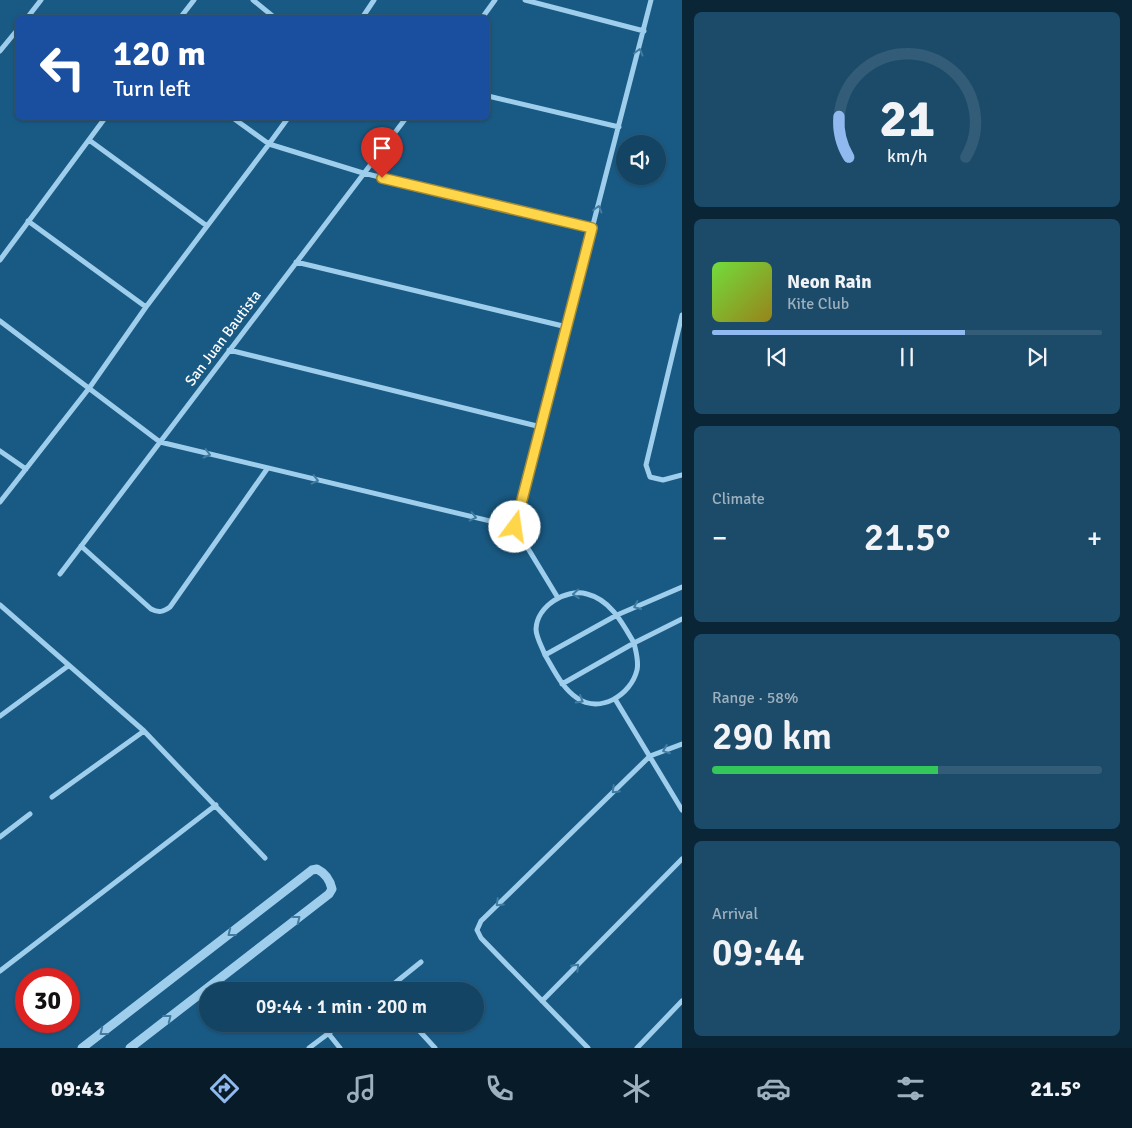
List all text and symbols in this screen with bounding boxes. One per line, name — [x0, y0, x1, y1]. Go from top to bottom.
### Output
text: 120 m — [113, 32, 206, 75]
icon: left — [30, 35, 95, 100]
one-way arrow — [633, 47, 644, 56]
text: Turn left — [113, 75, 191, 102]
text: 21 — [879, 87, 935, 151]
pin — [361, 127, 403, 178]
icon: arrive — [368, 134, 396, 162]
map controls — [616, 135, 666, 185]
button: sound — [616, 135, 666, 185]
text: km/h — [887, 145, 927, 167]
one-way arrow — [592, 206, 602, 214]
text: Neon Rain — [787, 270, 872, 294]
street label: San Juan Bautista — [181, 287, 265, 389]
text: Kite Club — [787, 294, 849, 314]
icon: previous — [763, 343, 791, 371]
icon: pause — [893, 343, 921, 371]
icon: next — [1023, 343, 1051, 371]
one-way arrow — [203, 448, 212, 459]
one-way arrow — [310, 474, 319, 485]
text: Climate — [712, 489, 765, 509]
position arrow — [488, 500, 540, 552]
one-way arrow — [469, 511, 477, 522]
text: 21.5° — [864, 514, 950, 561]
text: − — [712, 521, 727, 555]
text: + — [1087, 521, 1102, 555]
one-way arrow — [571, 589, 579, 600]
one-way arrow — [633, 599, 642, 610]
text: Range · 58% — [712, 688, 798, 708]
one-way arrow — [575, 693, 584, 703]
text: 290 km — [712, 713, 832, 760]
one-way arrow — [662, 744, 671, 754]
one-way arrow — [612, 784, 621, 793]
one-way arrow — [496, 897, 505, 906]
text: Arrival — [712, 904, 758, 924]
one-way arrow — [291, 916, 300, 924]
one-way arrow — [228, 927, 237, 936]
text: 09:44 — [712, 929, 805, 976]
one-way arrow — [570, 963, 579, 972]
speed limit sign: 30 — [15, 968, 80, 1033]
text: 09:44 · 1 min · 200 m — [256, 995, 427, 1019]
one-way arrow — [162, 1016, 171, 1024]
one-way arrow — [100, 1026, 109, 1034]
icon: directions — [207, 1071, 242, 1106]
icon: music — [344, 1071, 379, 1106]
icon: phone — [482, 1071, 517, 1106]
icon: climate — [619, 1071, 654, 1106]
icon: car — [756, 1071, 791, 1106]
icon: filters — [893, 1071, 928, 1106]
text: 09:43 — [51, 1075, 105, 1102]
text: 21.5° — [1030, 1075, 1081, 1102]

